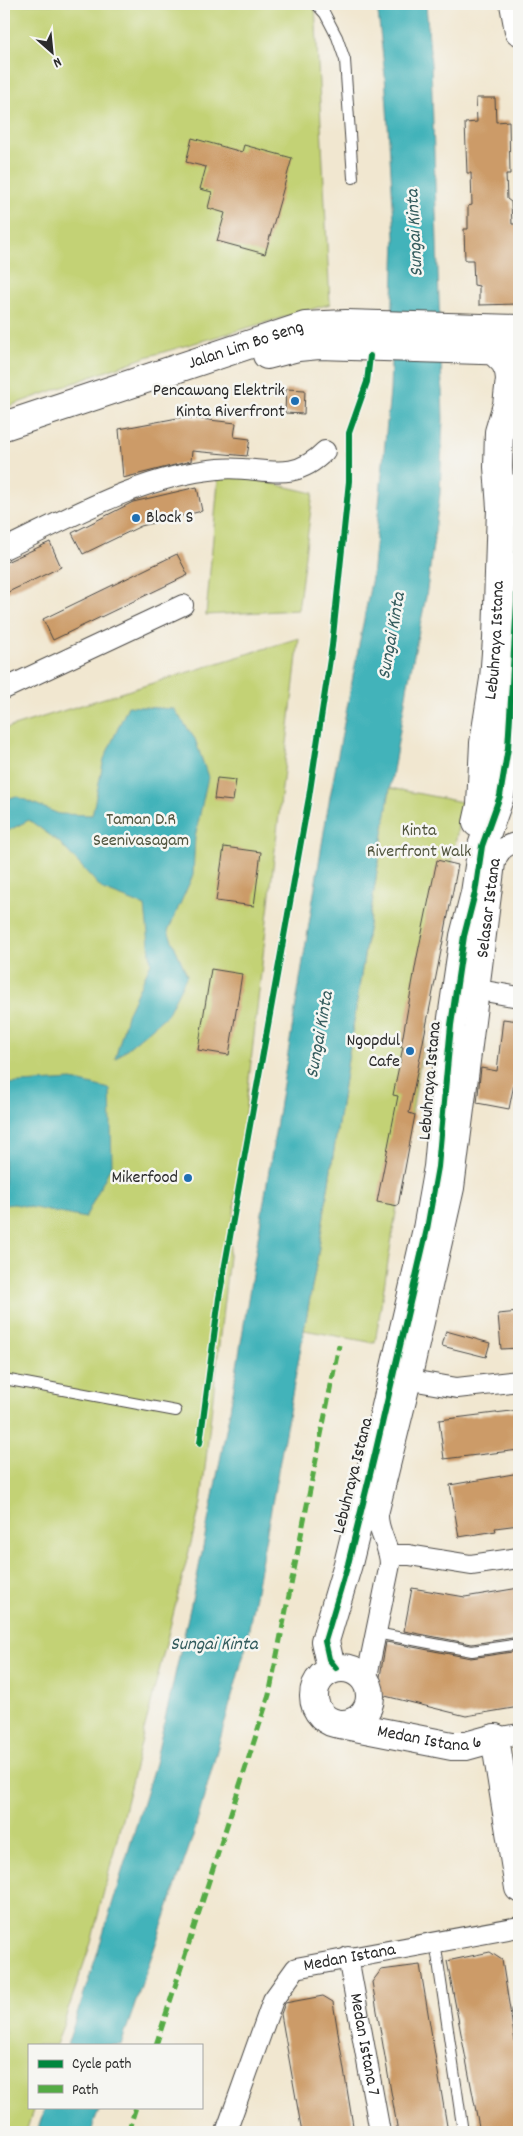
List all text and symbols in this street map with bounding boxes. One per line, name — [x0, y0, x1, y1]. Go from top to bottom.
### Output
north arrow — [28, 28, 78, 78]
text: N — [49, 51, 65, 72]
water label: Sungai Kinta — [400, 188, 432, 277]
street label: Jalan Lim Bo Seng — [185, 315, 307, 376]
place label: Pencawang Elektrik Kinta Riverfront — [153, 379, 285, 425]
marker: Pencawang Elektrik Kinta Riverfront — [289, 395, 301, 407]
place label: Block S — [146, 506, 194, 531]
marker: Block S — [130, 512, 142, 524]
street label: Lebuhraya Istana — [478, 580, 511, 702]
water label: Sungai Kinta — [372, 590, 414, 681]
park label: Taman D.R Seenivasagam — [93, 808, 189, 854]
park label: Kinta Riverfront Walk — [367, 819, 471, 865]
street label: Selasar Istana — [471, 855, 508, 960]
water label: Sungai Kinta — [300, 989, 342, 1080]
street label: Lebuhraya Istana — [413, 1020, 449, 1141]
place label: Ngopdul Cafe — [346, 1029, 401, 1075]
marker: Ngopdul Cafe — [404, 1045, 416, 1057]
place label: Mikerfood — [111, 1166, 178, 1191]
marker: Mikerfood — [182, 1172, 194, 1184]
street label: Lebuhraya Istana — [327, 1415, 381, 1537]
water label: Sungai Kinta — [170, 1632, 259, 1659]
street label: Medan Istana 6 — [375, 1719, 485, 1759]
street label: Medan Istana — [302, 1937, 398, 1979]
street label: Medan Istana 7 — [342, 1991, 386, 2098]
legend — [28, 2044, 202, 2108]
text: Cycle path — [72, 2054, 132, 2076]
text: Path — [72, 2080, 98, 2102]

